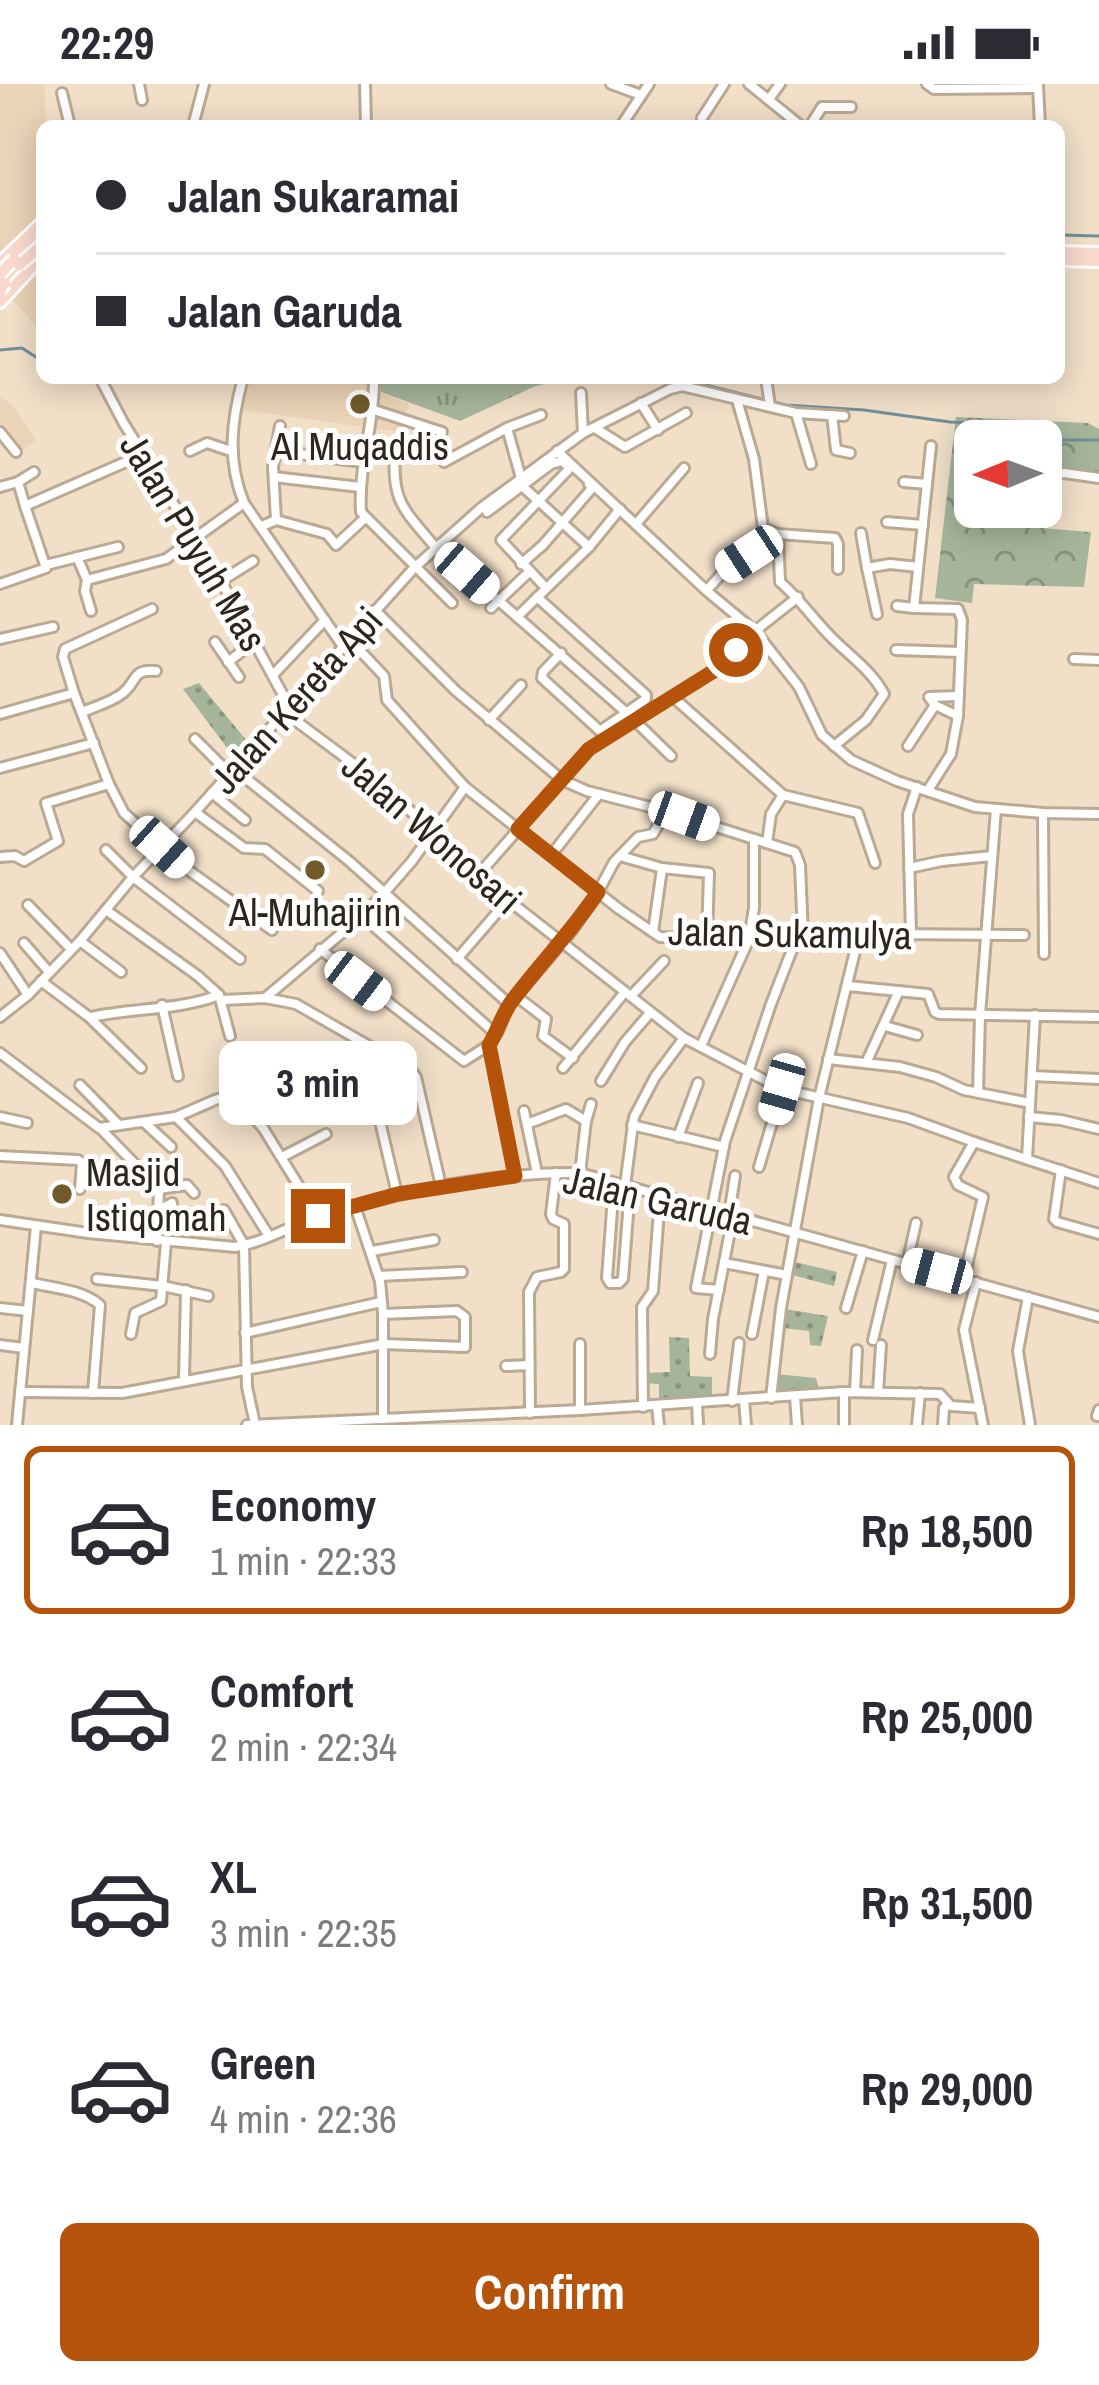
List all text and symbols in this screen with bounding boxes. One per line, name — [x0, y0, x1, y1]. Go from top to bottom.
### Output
text: 22:29 — [60, 12, 154, 73]
text: Jalan Sukaramai — [168, 165, 459, 226]
text: Jalan Garuda — [168, 280, 402, 341]
marker: Al Muqaddis — [347, 391, 373, 417]
place label: Al Muqaddis — [270, 420, 449, 472]
north arrow — [954, 420, 1062, 528]
map controls — [954, 420, 1062, 528]
street label: Jalan Puyuh Mas — [109, 423, 279, 661]
car — [709, 519, 789, 589]
car — [428, 536, 506, 610]
street label: Jalan Kereta Api — [198, 595, 394, 805]
route start — [709, 623, 763, 677]
street label: Jalan Wonosari — [331, 741, 533, 925]
car — [644, 787, 724, 845]
car — [123, 810, 201, 884]
marker: Al-Muhajirin — [302, 857, 328, 883]
place label: Al-Muhajirin — [228, 886, 401, 938]
street label: Jalan Sukamulya — [668, 905, 912, 961]
car — [318, 945, 398, 1017]
callout: 3 min — [219, 1042, 417, 1126]
car — [755, 1049, 809, 1129]
text: 3 min — [276, 1057, 360, 1109]
place label: Masjid Istiqomah — [86, 1146, 226, 1243]
street label: Jalan Garuda — [559, 1153, 758, 1247]
marker: Masjid Istiqomah — [49, 1181, 75, 1207]
route end — [291, 1189, 345, 1243]
car — [898, 1244, 976, 1298]
text: Economy — [210, 1474, 376, 1535]
icon: car — [66, 1476, 174, 1584]
text: Rp 18,500 — [861, 1500, 1033, 1561]
text: 1 min · 22:33 — [210, 1535, 397, 1587]
text: Comfort — [210, 1660, 353, 1721]
icon: car — [66, 1662, 174, 1770]
text: Rp 25,000 — [861, 1686, 1033, 1747]
text: 2 min · 22:34 — [210, 1721, 397, 1773]
text: XL — [210, 1846, 257, 1907]
icon: car — [66, 1848, 174, 1956]
text: Rp 31,500 — [861, 1872, 1033, 1933]
text: 3 min · 22:35 — [210, 1907, 397, 1959]
text: Green — [210, 2032, 317, 2093]
icon: car — [66, 2034, 174, 2142]
text: Rp 29,000 — [861, 2058, 1033, 2119]
text: 4 min · 22:36 — [210, 2093, 397, 2145]
button: Confirm — [60, 2223, 1039, 2361]

